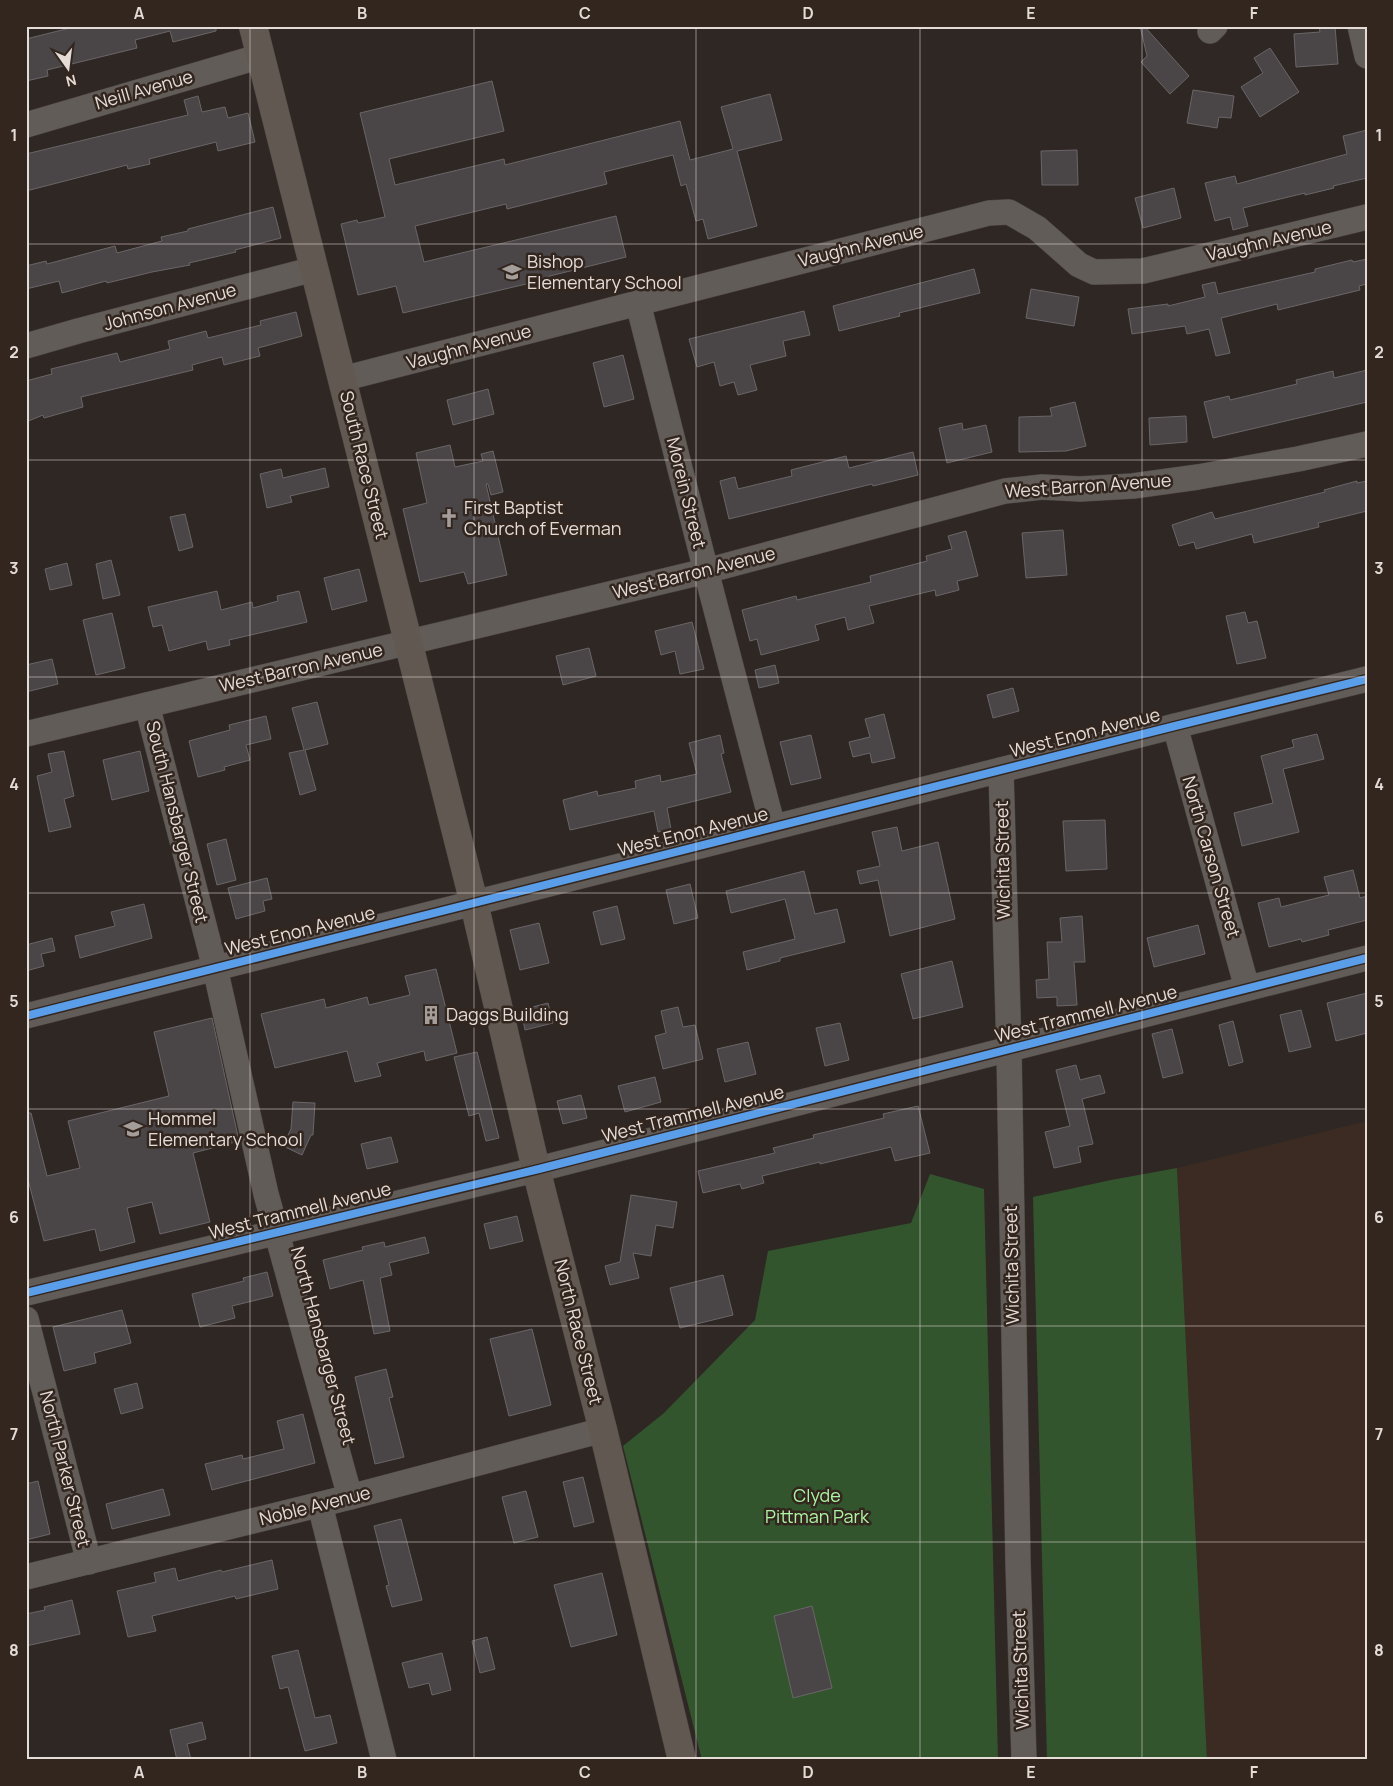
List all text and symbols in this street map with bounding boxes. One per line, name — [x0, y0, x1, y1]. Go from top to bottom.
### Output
text: A — [134, 2, 145, 24]
text: B — [357, 2, 367, 24]
text: C — [579, 2, 591, 24]
text: D — [802, 2, 814, 24]
text: E — [1026, 2, 1036, 24]
text: F — [1250, 2, 1259, 24]
north arrow — [42, 42, 92, 92]
street label: Neill Avenue — [92, 64, 195, 114]
text: N — [64, 71, 78, 92]
text: 1 — [10, 124, 18, 146]
text: 1 — [1375, 124, 1383, 146]
street label: Vaughn Avenue — [1204, 214, 1334, 266]
street label: Vaughn Avenue — [796, 218, 926, 272]
place label: Bishop Elementary School — [527, 249, 682, 294]
school or university icon: Bishop Elementary School — [501, 261, 523, 283]
street label: Johnson Avenue — [101, 277, 239, 335]
street label: Vaughn Avenue — [404, 318, 534, 374]
text: 2 — [9, 341, 19, 363]
text: 2 — [1374, 341, 1384, 363]
street label: South Race Street — [335, 388, 395, 541]
street label: Morein Street — [662, 435, 712, 551]
street label: West Barron Avenue — [1004, 467, 1172, 503]
place label: First Baptist Church of Everman — [464, 495, 621, 540]
church icon: First Baptist Church of Everman — [438, 507, 460, 529]
street label: West Barron Avenue — [610, 540, 778, 604]
text: 3 — [9, 557, 19, 579]
text: 3 — [1374, 557, 1384, 579]
street label: West Barron Avenue — [217, 637, 385, 697]
street label: West Enon Avenue — [1007, 702, 1162, 762]
street label: South Hansbarger Street — [141, 718, 215, 925]
text: 4 — [9, 773, 19, 795]
street label: North Carson Street — [1177, 773, 1247, 940]
text: 4 — [1374, 773, 1384, 795]
street label: Wichita Street — [989, 800, 1015, 920]
street label: West Enon Avenue — [615, 801, 770, 861]
street label: West Enon Avenue — [222, 900, 377, 960]
street label: West Trammell Avenue — [992, 979, 1179, 1047]
text: 5 — [9, 990, 19, 1012]
text: 5 — [1374, 990, 1384, 1012]
place label: Daggs Building — [446, 1002, 569, 1026]
building icon: Daggs Building — [420, 1004, 442, 1026]
street label: West Trammell Avenue — [599, 1079, 786, 1147]
place label: Hommel Elementary School — [148, 1106, 303, 1151]
school or university icon: Hommel Elementary School — [122, 1118, 144, 1140]
street label: West Trammell Avenue — [206, 1176, 393, 1244]
street label: Wichita Street — [998, 1205, 1024, 1325]
text: 6 — [9, 1206, 19, 1228]
text: 6 — [1374, 1206, 1384, 1228]
street label: North Hansbarger Street — [286, 1244, 362, 1448]
street label: North Race Street — [549, 1257, 609, 1407]
street label: North Parker Street — [35, 1388, 97, 1549]
text: 7 — [10, 1423, 18, 1445]
text: 7 — [1375, 1423, 1383, 1445]
street label: Noble Avenue — [257, 1480, 373, 1530]
park label: Clyde Pittman Park — [765, 1483, 870, 1528]
street label: Wichita Street — [1006, 1610, 1034, 1730]
text: 8 — [9, 1639, 19, 1661]
text: 8 — [1374, 1639, 1384, 1661]
text: A — [134, 1761, 145, 1783]
text: B — [357, 1761, 367, 1783]
text: C — [579, 1761, 591, 1783]
text: D — [802, 1761, 814, 1783]
text: E — [1026, 1761, 1036, 1783]
text: F — [1250, 1761, 1259, 1783]

